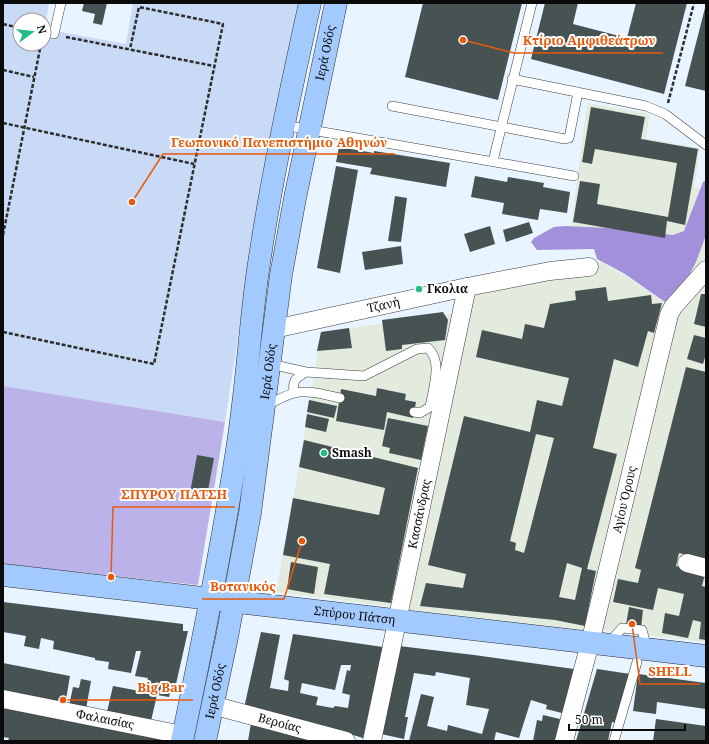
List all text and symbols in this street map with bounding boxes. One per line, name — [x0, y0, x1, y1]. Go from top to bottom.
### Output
north arrow — [12, 12, 52, 52]
text: N — [34, 23, 51, 36]
street label: Ιερά Οδός — [311, 23, 339, 82]
callout: Κτίριο Αμφιθεάτρων — [514, 28, 663, 53]
text: Κτίριο Αμφιθεάτρων — [523, 31, 655, 49]
callout: Γεωπονικό Πανεπιστήμιο Αθηνών — [163, 129, 395, 154]
text: Γεωπονικό Πανεπιστήμιο Αθηνών — [171, 133, 387, 151]
place label: Γκολια — [427, 280, 468, 297]
marker: Γκολια — [414, 284, 424, 294]
street label: Τζανή — [365, 293, 401, 317]
street label: Ιερά Οδός — [256, 342, 280, 401]
place label: Smash — [332, 444, 372, 461]
marker: Smash — [319, 448, 329, 458]
street label: Αγίου Όρους — [608, 464, 640, 535]
street label: Κασσάνδρας — [403, 477, 435, 550]
callout: ΣΠΥΡΟΥ ΠΑΤΣΗ — [113, 482, 235, 507]
text: ΣΠΥΡΟΥ ΠΑΤΣΗ — [121, 485, 227, 503]
callout: Βοτανικός — [202, 574, 284, 599]
text: Βοτανικός — [210, 577, 276, 595]
street label: Σπύρου Πάτση — [313, 602, 396, 628]
callout: SHELL — [640, 659, 700, 684]
street label: Ιερά Οδός — [201, 661, 229, 720]
text: SHELL — [648, 662, 692, 680]
callout: Big Bar — [129, 675, 193, 700]
text: Big Bar — [137, 678, 185, 696]
street label: Φαλαισίας — [74, 705, 136, 733]
scale bar — [569, 706, 685, 732]
street label: Βεροίας — [256, 709, 303, 737]
text: 50 m — [575, 711, 603, 728]

